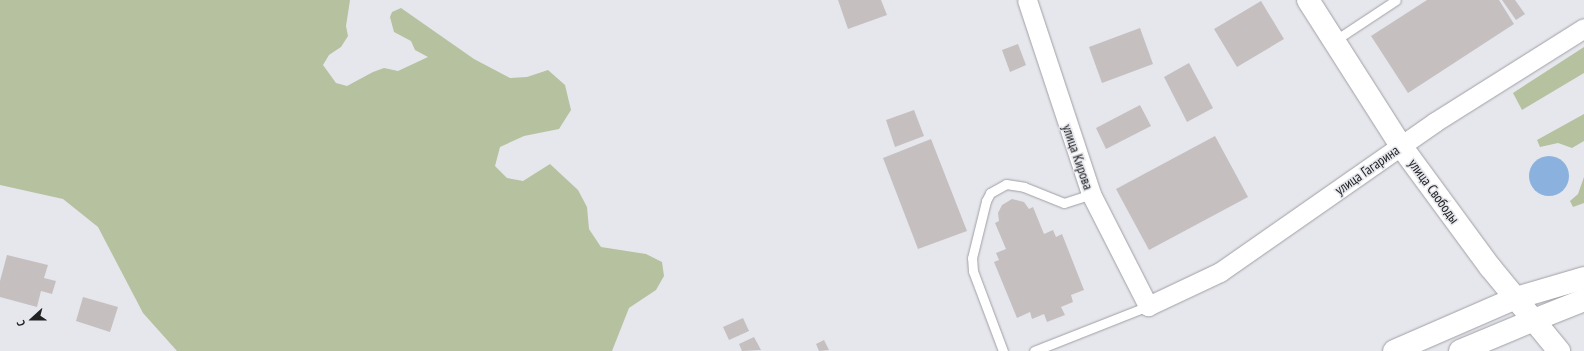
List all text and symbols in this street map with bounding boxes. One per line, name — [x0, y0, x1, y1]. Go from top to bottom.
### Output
street label: улица Кирова — [1059, 122, 1097, 192]
street label: улица Гагарина — [1332, 142, 1402, 198]
street label: улица Свободы — [1405, 155, 1463, 227]
north arrow — [12, 299, 52, 339]
text: С — [13, 318, 28, 328]

